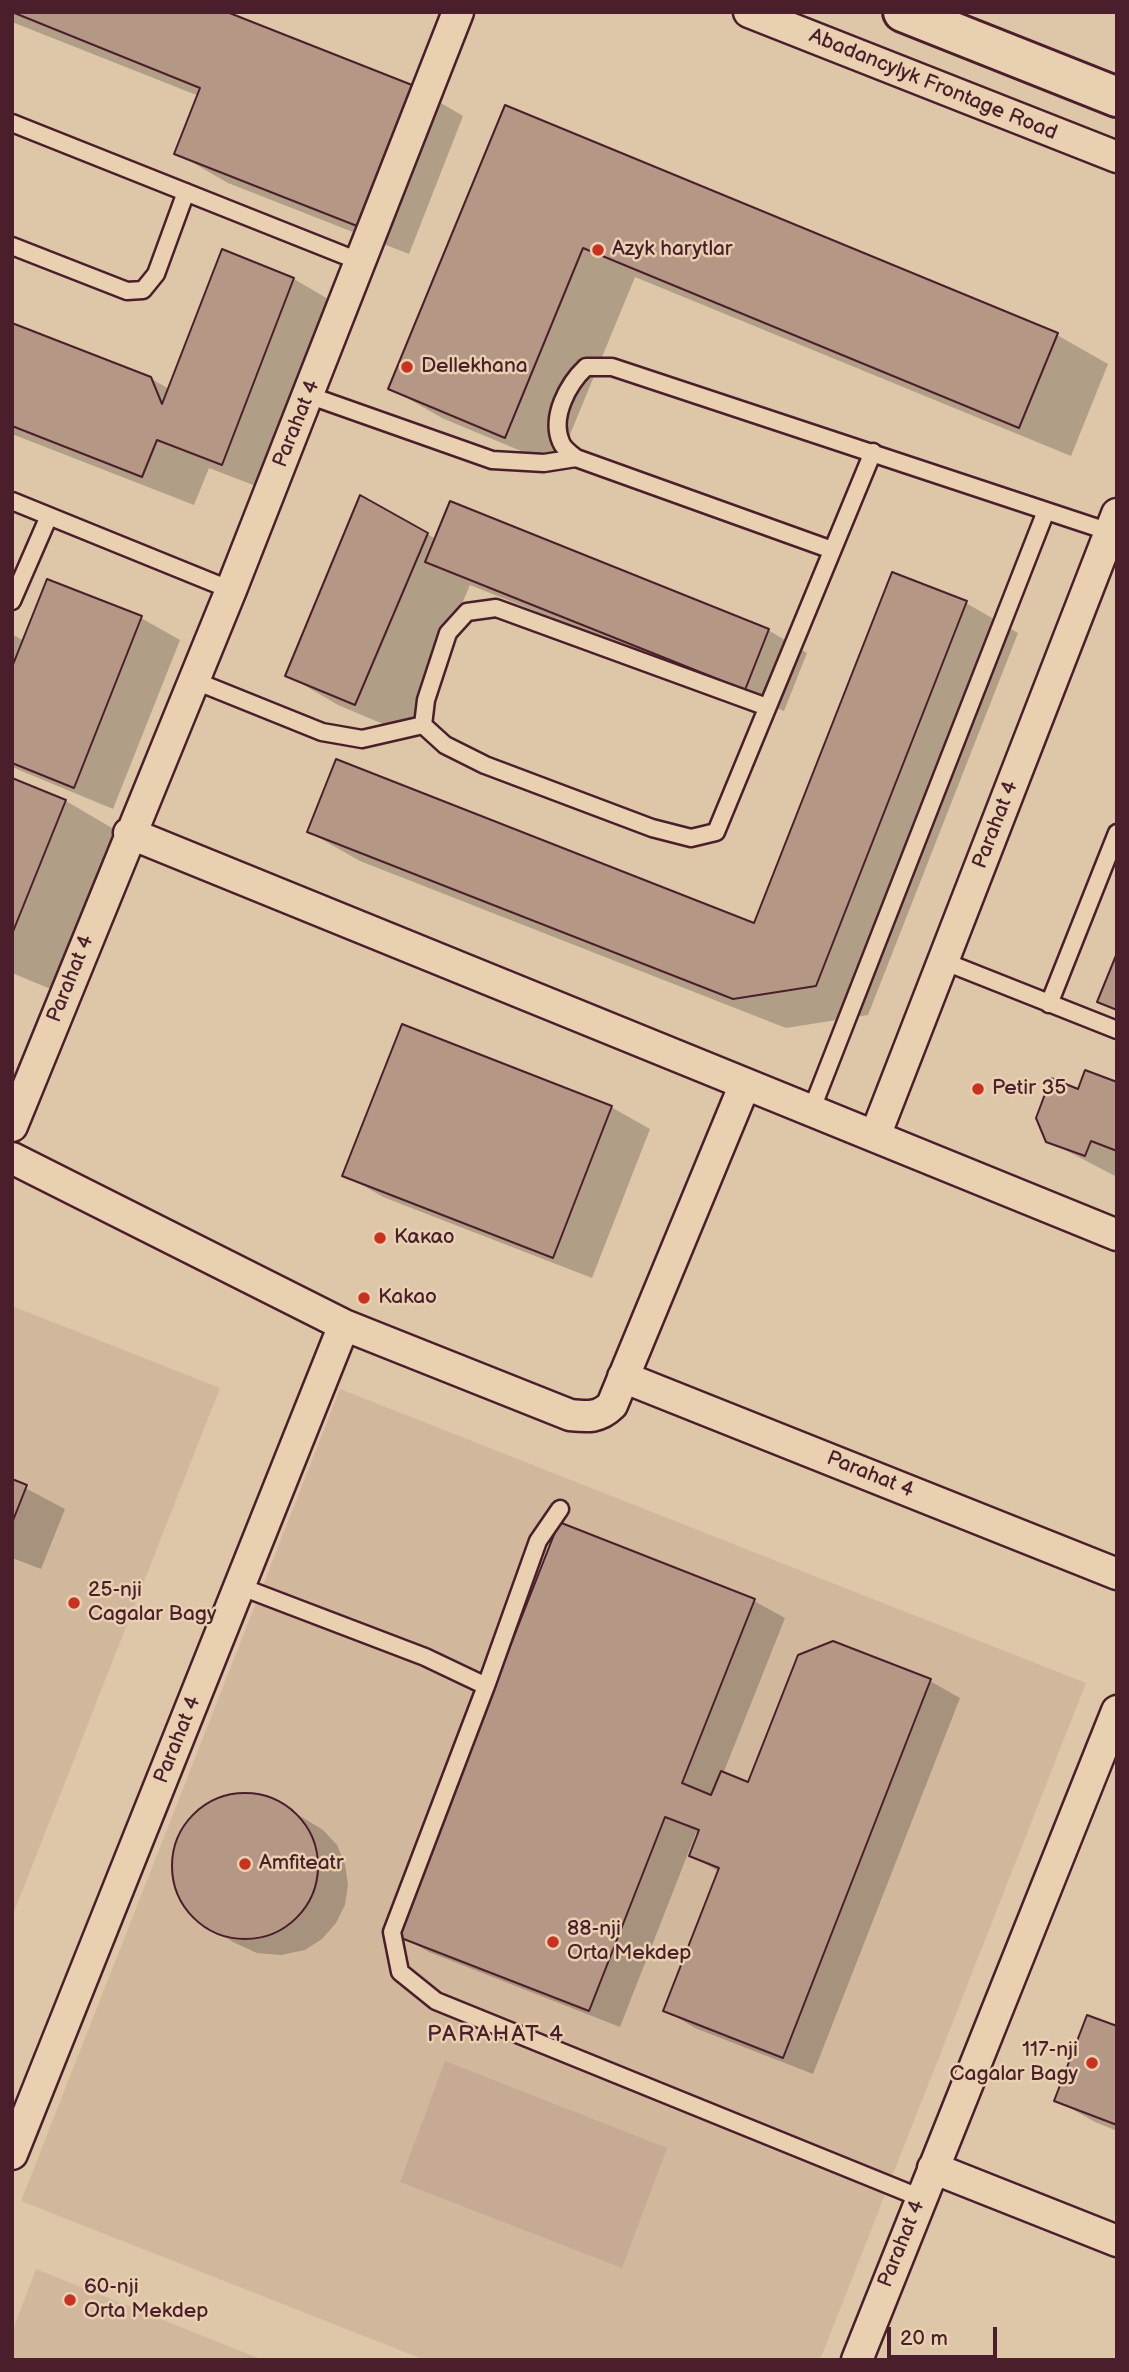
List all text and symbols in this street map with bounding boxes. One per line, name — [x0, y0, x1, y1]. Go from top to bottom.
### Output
street label: Abadancylyk Frontage Road — [805, 24, 1061, 146]
place label: Azyk harytlar — [612, 237, 732, 263]
marker: Azyk harytlar — [590, 242, 606, 258]
place label: Dellekhana — [421, 354, 528, 380]
marker: Dellekhana — [399, 359, 415, 375]
street label: Parahat 4 — [268, 377, 326, 471]
street label: Parahat 4 — [968, 778, 1024, 872]
street label: Parahat 4 — [42, 932, 100, 1026]
place label: Petir 35 — [992, 1076, 1066, 1102]
marker: Petir 35 — [970, 1081, 986, 1097]
place label: Какао — [394, 1225, 454, 1251]
marker: Какао — [372, 1230, 388, 1246]
place label: Kakao — [378, 1285, 437, 1311]
marker: Kakao — [356, 1290, 372, 1306]
street label: Parahat 4 — [823, 1446, 917, 1504]
place label: 25-nji Cagalar Bagy — [88, 1578, 216, 1628]
marker: 25-nji Cagalar Bagy — [66, 1595, 82, 1611]
street label: Parahat 4 — [149, 1693, 207, 1787]
place label: Amfiteatr — [259, 1851, 344, 1877]
marker: Amfiteatr — [237, 1856, 253, 1872]
place label: 88-nji Orta Mekdep — [567, 1917, 691, 1967]
marker: 88-nji Orta Mekdep — [545, 1934, 561, 1950]
district label: PARAHAT 4 — [428, 2021, 564, 2049]
place label: 117-nji Cagalar Bagy — [950, 2038, 1078, 2088]
marker: 117-nji Cagalar Bagy — [1084, 2055, 1100, 2071]
street label: Parahat 4 — [873, 2197, 931, 2291]
place label: 60-nji Orta Mekdep — [84, 2275, 208, 2325]
marker: 60-nji Orta Mekdep — [62, 2292, 78, 2308]
scale bar — [891, 2312, 1001, 2356]
text: 20 m — [900, 2326, 948, 2351]

